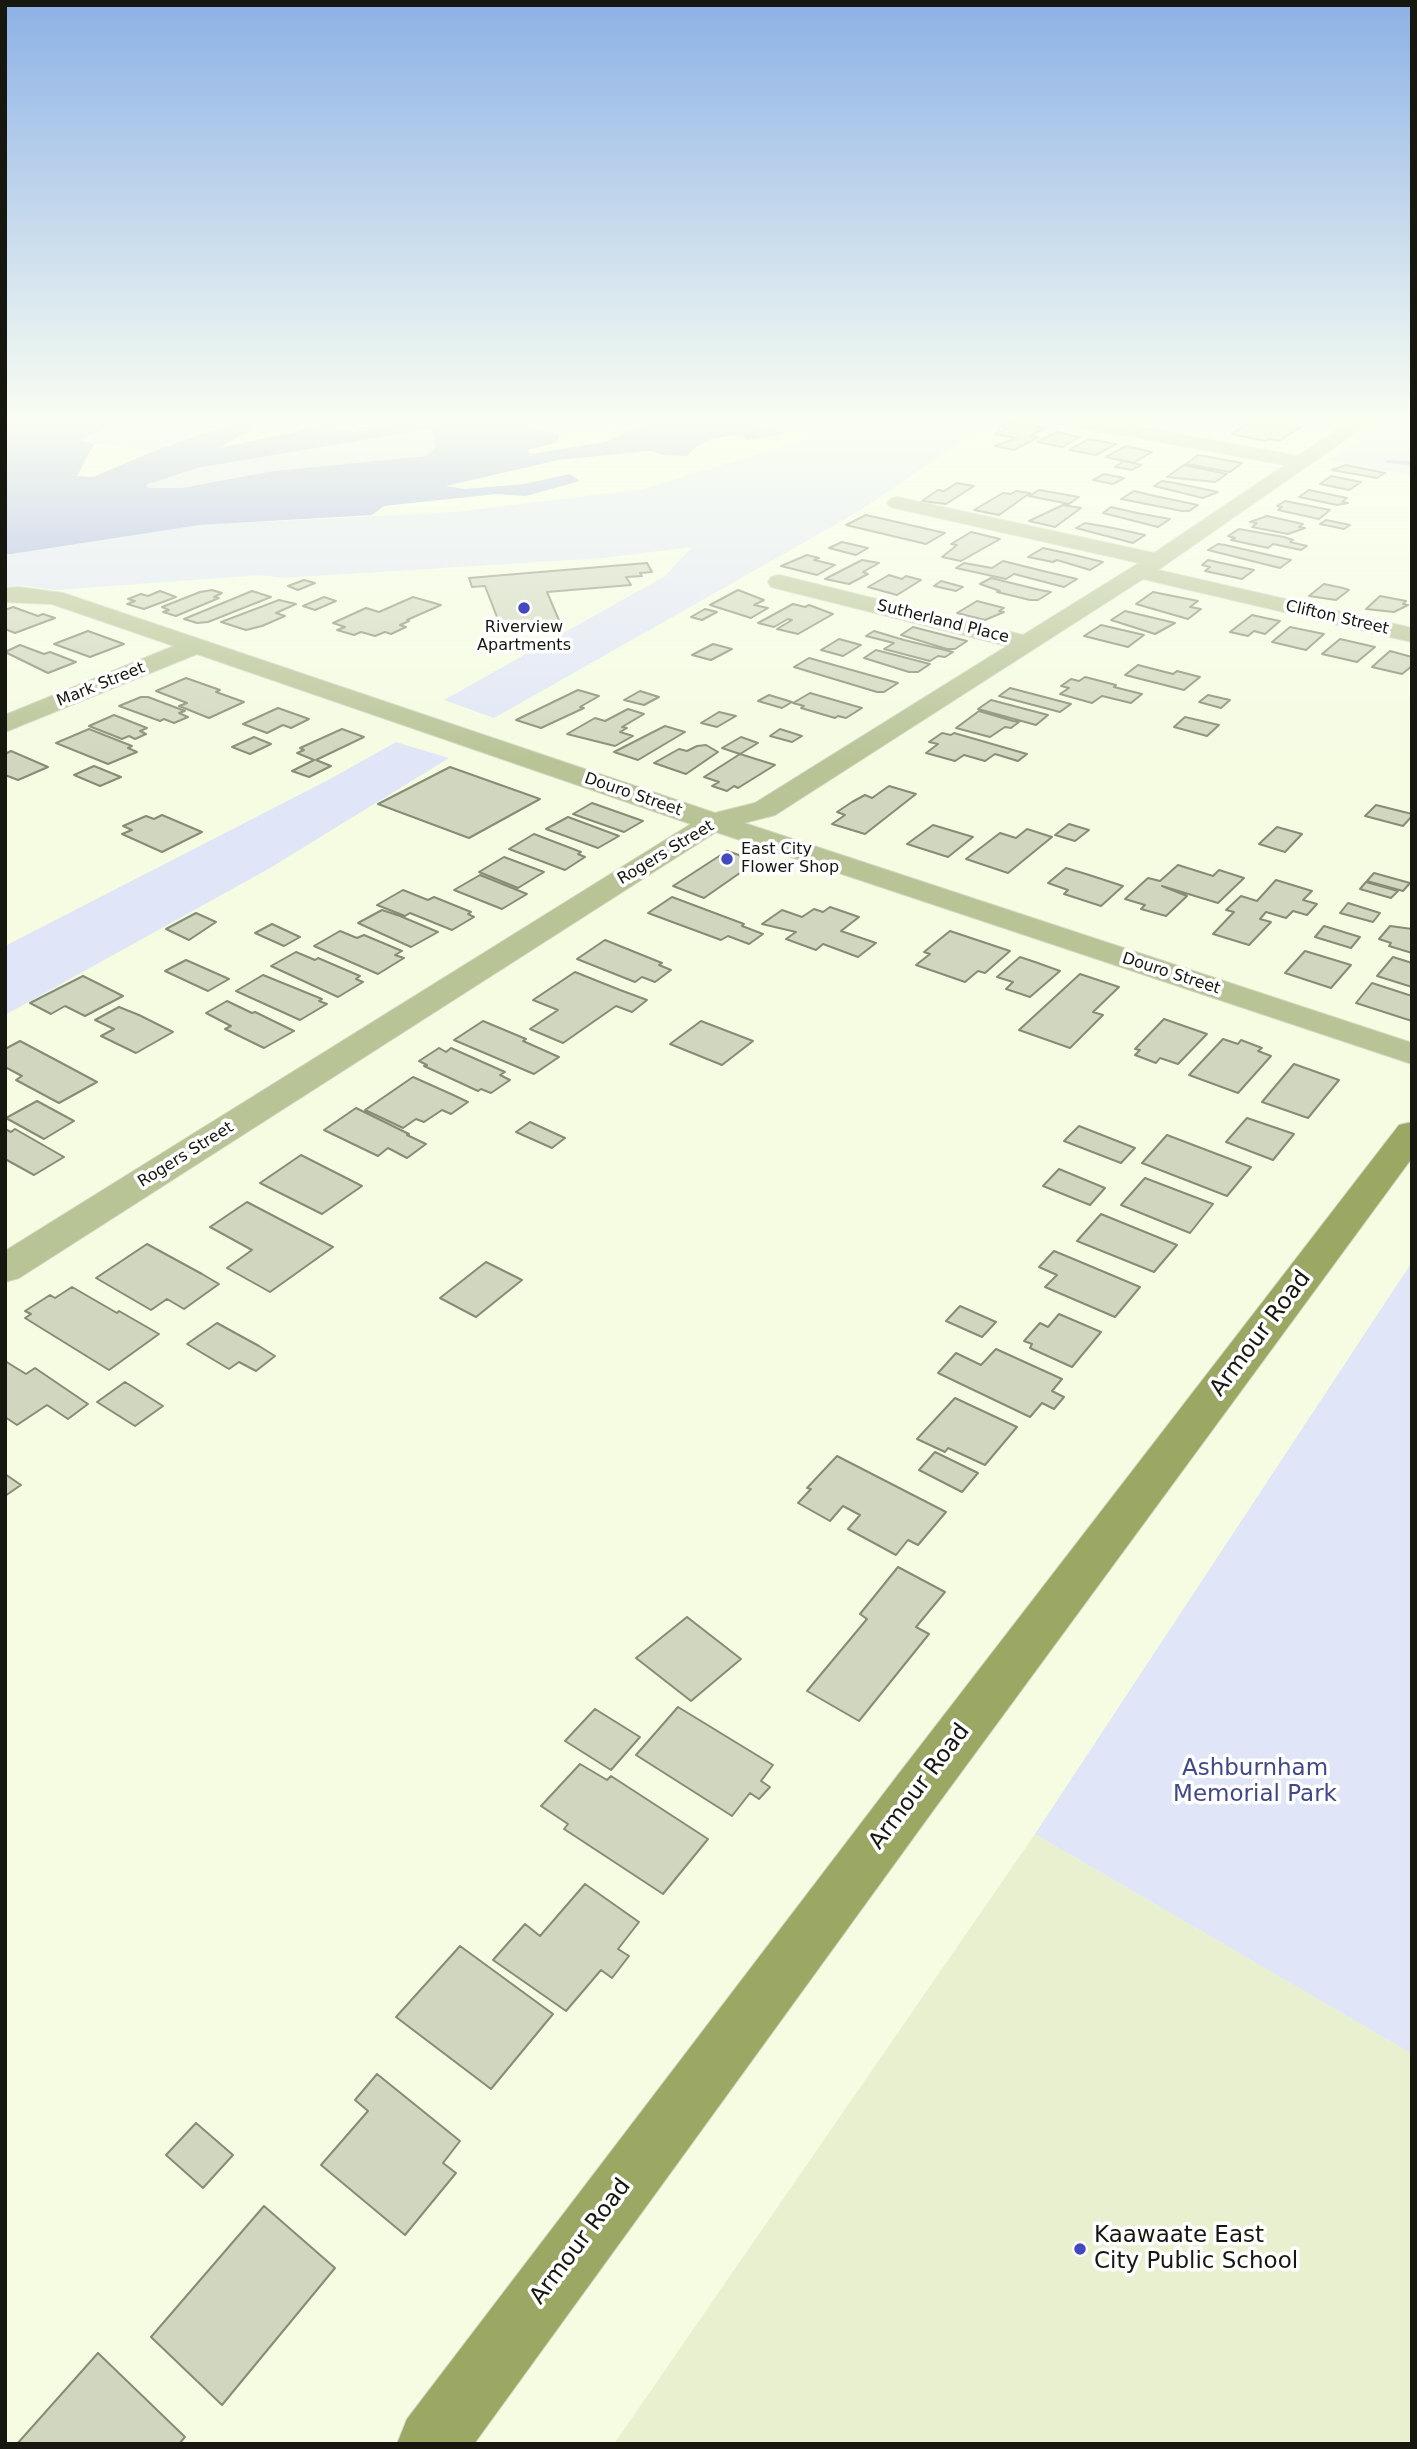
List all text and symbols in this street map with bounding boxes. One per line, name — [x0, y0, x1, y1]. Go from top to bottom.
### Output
street label: Sutherland Place — [875, 596, 1011, 648]
street label: Clifton Street — [1284, 597, 1390, 639]
marker: Riverview Apartments — [516, 600, 532, 616]
place label: Riverview Apartments — [477, 618, 571, 656]
street label: Mark Street — [54, 659, 148, 711]
street label: Douro Street — [582, 769, 684, 821]
street label: Rogers Street — [614, 817, 718, 889]
place label: East City Flower Shop — [741, 840, 839, 878]
marker: East City Flower Shop — [719, 851, 735, 867]
street label: Douro Street — [1120, 949, 1222, 999]
street label: Rogers Street — [135, 1118, 237, 1192]
street label: Armour Road — [1205, 1266, 1317, 1402]
street label: Armour Road — [864, 1719, 976, 1855]
park label: Ashburnham Memorial Park — [1173, 1755, 1337, 1809]
street label: Armour Road — [525, 2174, 637, 2310]
place label: Kaawaate East City Public School — [1094, 2222, 1298, 2276]
marker: Kaawaate East City Public School — [1072, 2241, 1088, 2257]

